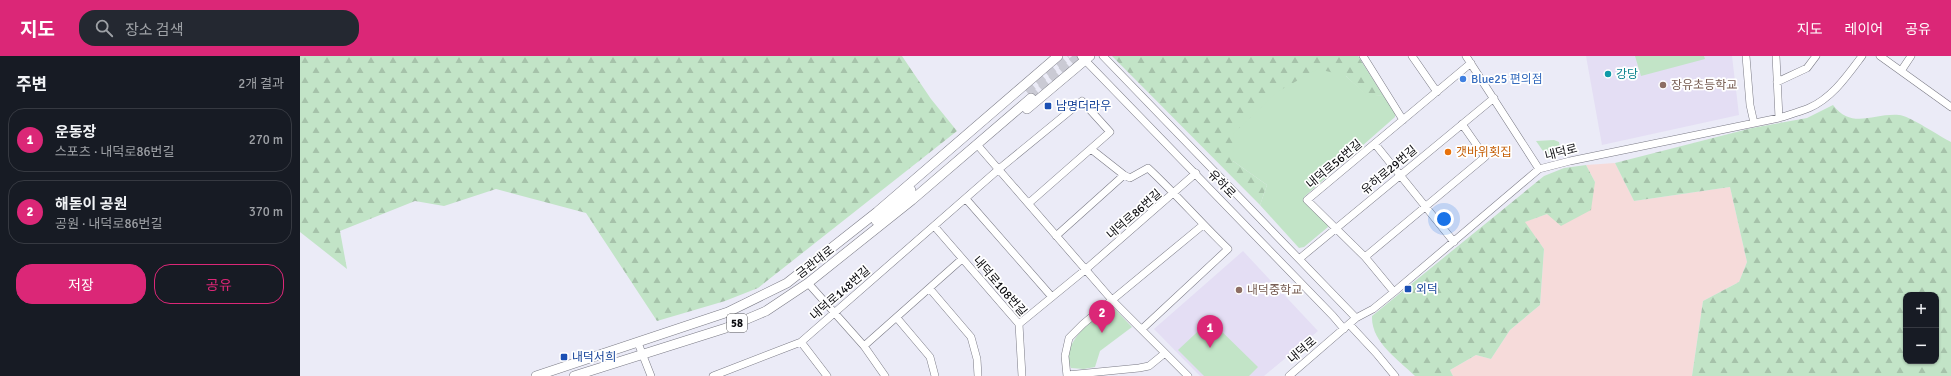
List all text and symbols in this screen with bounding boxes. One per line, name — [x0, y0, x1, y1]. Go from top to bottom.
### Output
search box — [79, 10, 359, 46]
icon: search — [93, 17, 115, 39]
text: 지도 — [20, 18, 55, 42]
text: 장소 검색 — [125, 21, 183, 39]
text: 지도 — [1797, 21, 1823, 38]
text: 레이어 — [1845, 21, 1883, 38]
text: 공유 — [1905, 21, 1931, 38]
place label: 강당 — [1616, 67, 1638, 82]
marker: 강당 — [1603, 69, 1613, 79]
place label: Blue25 편의점 — [1471, 72, 1543, 87]
text: 주변 — [16, 74, 47, 95]
marker: Blue25 편의점 — [1458, 74, 1468, 84]
text: 2개 결과 — [238, 76, 284, 92]
place label: 장유초등학교 — [1671, 78, 1737, 93]
marker: 장유초등학교 — [1658, 80, 1668, 90]
place label: 남명더라우 — [1056, 99, 1111, 114]
marker: 남명더라우 — [1043, 101, 1053, 111]
text: 운동장 — [55, 123, 96, 141]
text: 1 — [26, 132, 34, 148]
text: 270 m — [249, 132, 283, 148]
street label: 내덕로56번길 — [1303, 137, 1365, 192]
street label: 내덕로 — [1543, 141, 1579, 164]
street label: 유하로29번길 — [1358, 143, 1420, 198]
text: 스포츠 · 내덕로86번길 — [55, 144, 174, 160]
place label: 갯바위횟집 — [1456, 145, 1511, 160]
marker: 갯바위횟집 — [1443, 147, 1453, 157]
street label: 유하로 — [1205, 167, 1239, 201]
street label: 내덕로86번길 — [1104, 186, 1165, 242]
text: 해돋이 공원 — [55, 195, 127, 213]
text: 2 — [26, 204, 34, 220]
text: 370 m — [249, 204, 283, 220]
your location — [1434, 209, 1454, 229]
text: 공원 · 내덕로86번길 — [55, 216, 162, 232]
street label: 금관대로 — [793, 243, 837, 282]
street label: 내덕로108번길 — [969, 253, 1030, 319]
street label: 내덕로148번길 — [807, 263, 873, 324]
button: 저장 — [16, 264, 146, 304]
button: 공유 — [154, 264, 284, 304]
place label: 외덕 — [1416, 282, 1438, 297]
place label: 내덕중학교 — [1247, 283, 1302, 298]
marker: 외덕 — [1403, 284, 1413, 294]
marker: 내덕중학교 — [1234, 285, 1244, 295]
map controls — [1903, 292, 1939, 364]
button: + — [1903, 292, 1939, 328]
pin: 2 — [1089, 300, 1115, 333]
road number: 58 — [727, 314, 747, 332]
pin: 1 — [1197, 315, 1223, 348]
button: − — [1903, 328, 1939, 364]
street label: 내덕로 — [1285, 334, 1320, 367]
place label: 내덕서희 — [572, 350, 616, 365]
marker: 내덕서희 — [559, 352, 569, 362]

